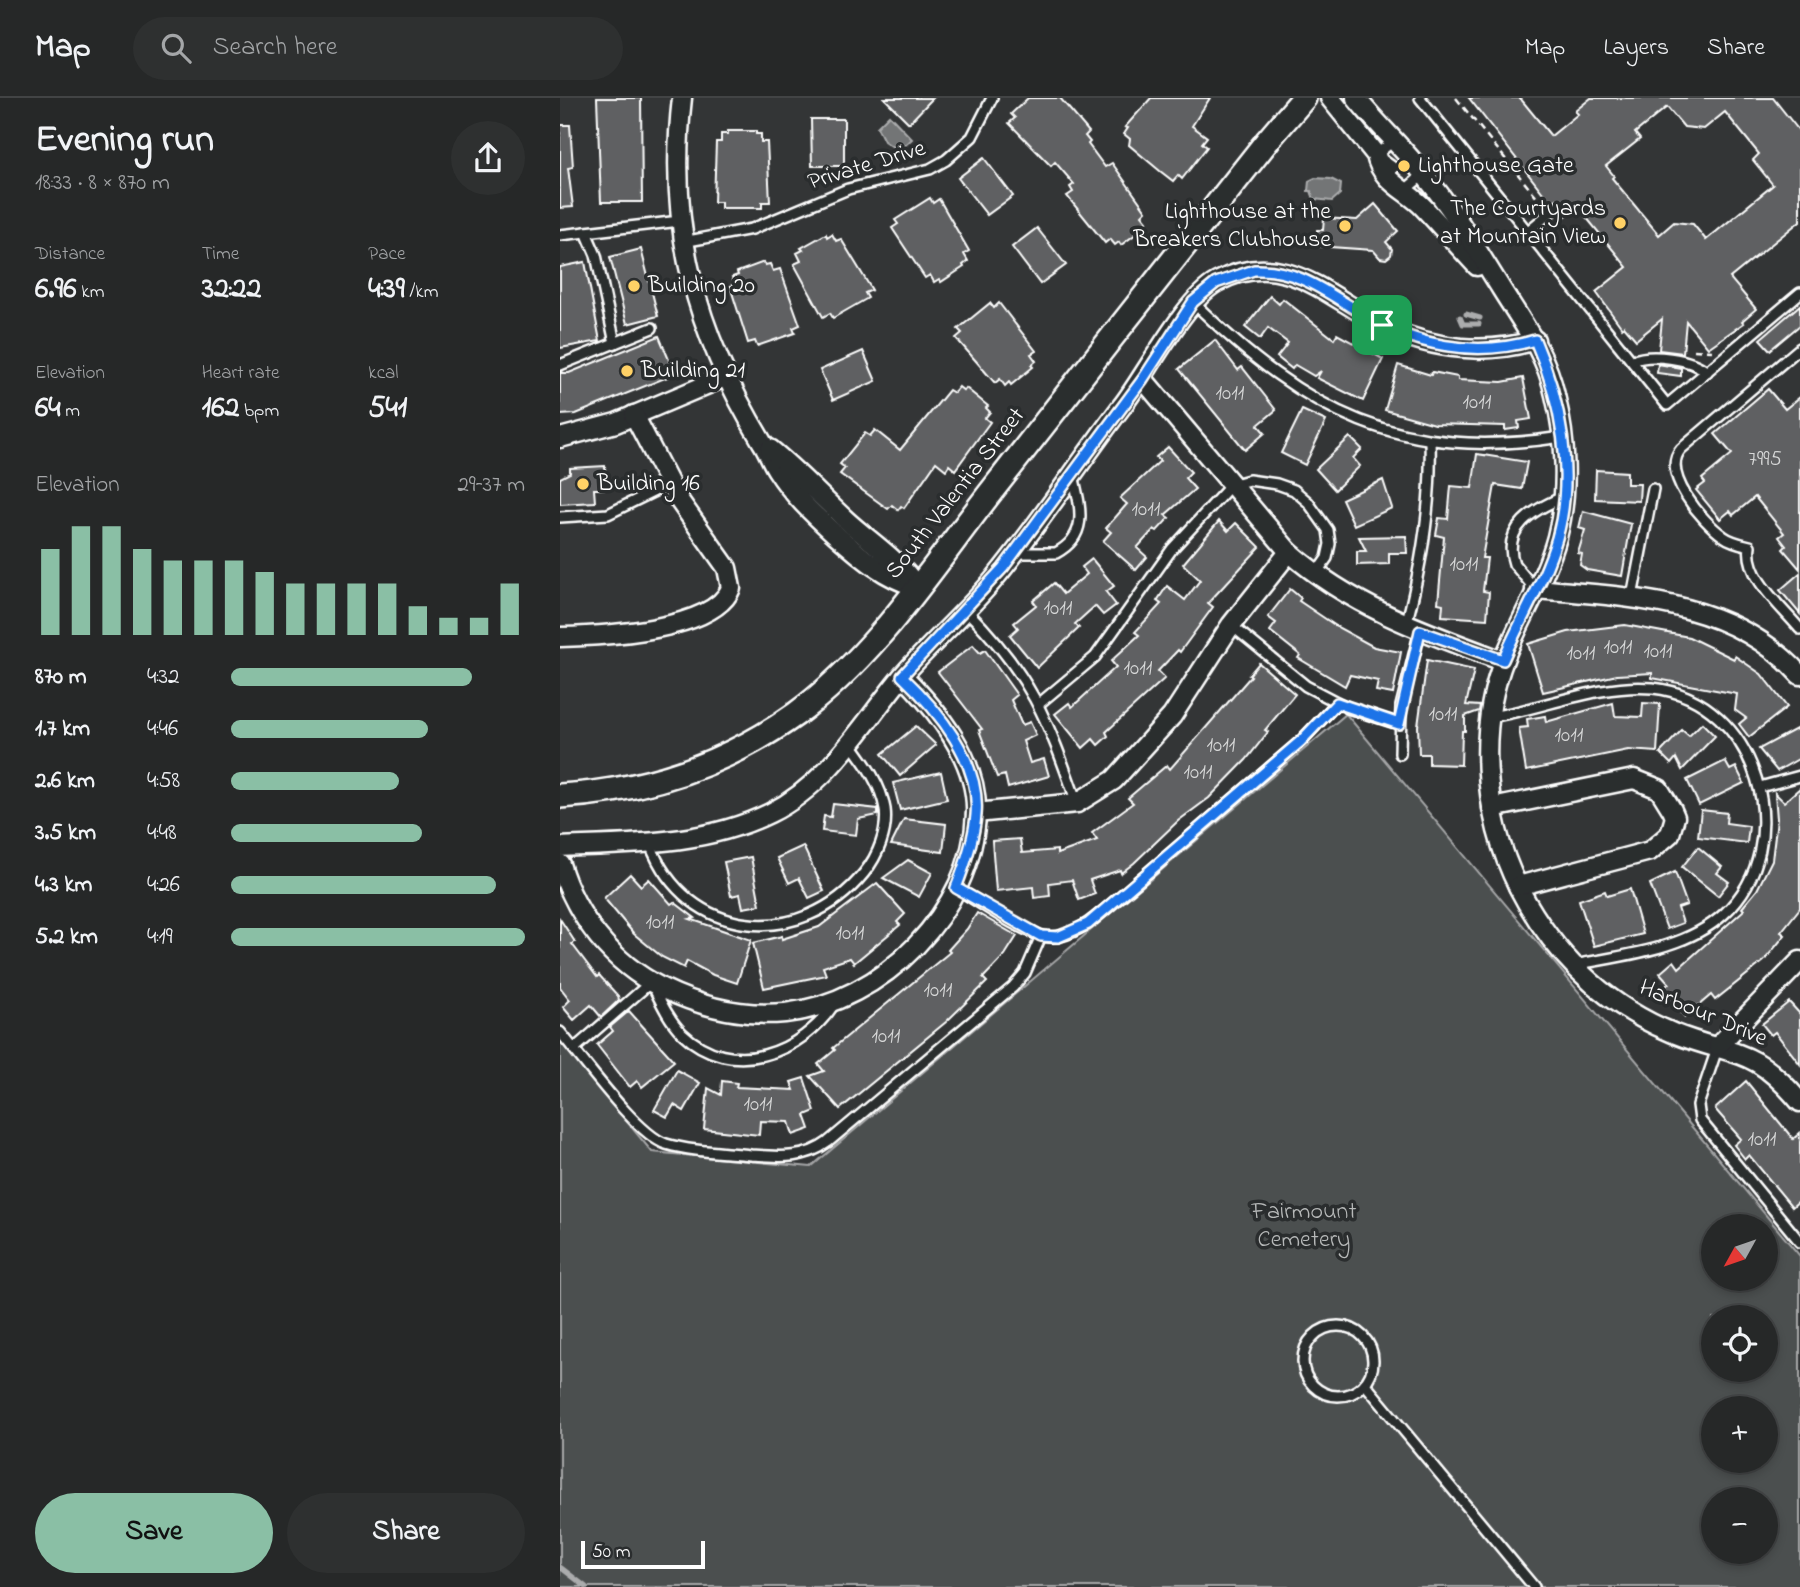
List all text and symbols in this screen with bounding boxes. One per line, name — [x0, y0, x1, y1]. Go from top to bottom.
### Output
search box — [133, 17, 623, 80]
text: Map — [35, 24, 91, 72]
icon: search — [157, 29, 195, 67]
text: Search here — [213, 29, 337, 67]
text: Map — [1525, 31, 1565, 66]
text: Layers — [1603, 31, 1669, 66]
text: Share — [1707, 31, 1765, 66]
text: Evening run — [35, 113, 214, 169]
button: share — [451, 121, 525, 195]
street label: Private Drive — [804, 131, 930, 200]
place label: Lighthouse Gate — [1418, 149, 1574, 184]
marker: Lighthouse Gate — [1396, 158, 1412, 174]
text: 18:33 · 8 × 870 m — [35, 167, 170, 200]
place label: The Courtyards at Mountain View — [1440, 192, 1606, 255]
place label: Lighthouse at the Breakers Clubhouse — [1132, 195, 1331, 258]
marker: The Courtyards at Mountain View — [1612, 215, 1628, 231]
marker: Lighthouse at the Breakers Clubhouse — [1337, 218, 1353, 234]
text: Distance — [35, 241, 105, 268]
text: Time — [202, 241, 239, 268]
text: Pace — [368, 241, 405, 268]
text: 6.96 — [35, 268, 77, 312]
text: 32:22 — [202, 268, 261, 312]
text: 4:39 — [368, 268, 405, 312]
place label: Building 20 — [647, 269, 755, 304]
marker: Building 20 — [626, 278, 642, 294]
text: km — [77, 279, 104, 306]
text: /km — [405, 279, 438, 306]
pin — [1352, 295, 1412, 355]
icon: arrive — [1363, 306, 1401, 344]
place label: Building 21 — [640, 354, 746, 389]
text: Elevation — [35, 360, 105, 387]
text: Heart rate — [202, 360, 280, 387]
text: kcal — [368, 360, 399, 387]
marker: Building 21 — [619, 363, 635, 379]
house number: 1011 — [1215, 379, 1245, 409]
text: 64 — [35, 387, 61, 431]
text: 162 — [202, 387, 239, 431]
text: 541 — [368, 387, 407, 431]
house number: 1011 — [1462, 388, 1492, 418]
text: m — [61, 398, 80, 425]
text: bpm — [239, 398, 279, 425]
street label: South Valentia Street — [878, 401, 1034, 587]
house number: 7995 — [1748, 445, 1782, 475]
place label: Building 16 — [596, 467, 700, 502]
text: Elevation — [35, 469, 120, 502]
text: 29–37 m — [457, 469, 525, 502]
marker: Building 16 — [575, 476, 591, 492]
house number: 1011 — [1131, 495, 1161, 525]
house number: 1011 — [1449, 550, 1479, 580]
house number: 1011 — [1043, 594, 1073, 624]
house number: 1011 — [1603, 633, 1633, 663]
house number: 1011 — [1643, 637, 1673, 667]
house number: 1011 — [1566, 639, 1596, 669]
house number: 1011 — [1123, 654, 1153, 684]
text: 870 m — [35, 661, 87, 694]
text: 4:32 — [147, 661, 179, 694]
house number: 1011 — [1428, 700, 1458, 730]
text: 1.7 km — [35, 713, 90, 746]
text: 4:46 — [147, 713, 178, 746]
house number: 1011 — [1554, 721, 1584, 751]
house number: 1011 — [1206, 731, 1236, 761]
house number: 1011 — [1183, 758, 1213, 788]
text: 2.6 km — [35, 765, 95, 798]
text: 4:58 — [147, 765, 180, 798]
text: 3.5 km — [35, 817, 96, 850]
text: 4:48 — [147, 817, 177, 850]
text: 4.3 km — [35, 869, 92, 902]
text: 4:26 — [147, 869, 180, 902]
house number: 1011 — [645, 908, 675, 938]
house number: 1011 — [835, 919, 865, 949]
text: 5.2 km — [35, 921, 98, 954]
text: 4:19 — [147, 921, 173, 954]
street label: Harbour Drive — [1633, 971, 1773, 1057]
house number: 1011 — [923, 976, 953, 1006]
house number: 1011 — [871, 1022, 901, 1052]
house number: 1011 — [743, 1090, 773, 1120]
house number: 1011 — [1747, 1125, 1777, 1155]
park label: Fairmount Cemetery — [1251, 1195, 1356, 1259]
north arrow — [1701, 1214, 1778, 1292]
map controls — [1701, 1214, 1778, 1564]
button: locate — [1701, 1305, 1778, 1382]
button: + — [1701, 1396, 1778, 1473]
button: − — [1701, 1487, 1778, 1564]
button: Save — [35, 1493, 273, 1573]
button: Share — [287, 1493, 525, 1573]
scale bar — [581, 1538, 705, 1570]
text: 50 m — [592, 1539, 631, 1566]

